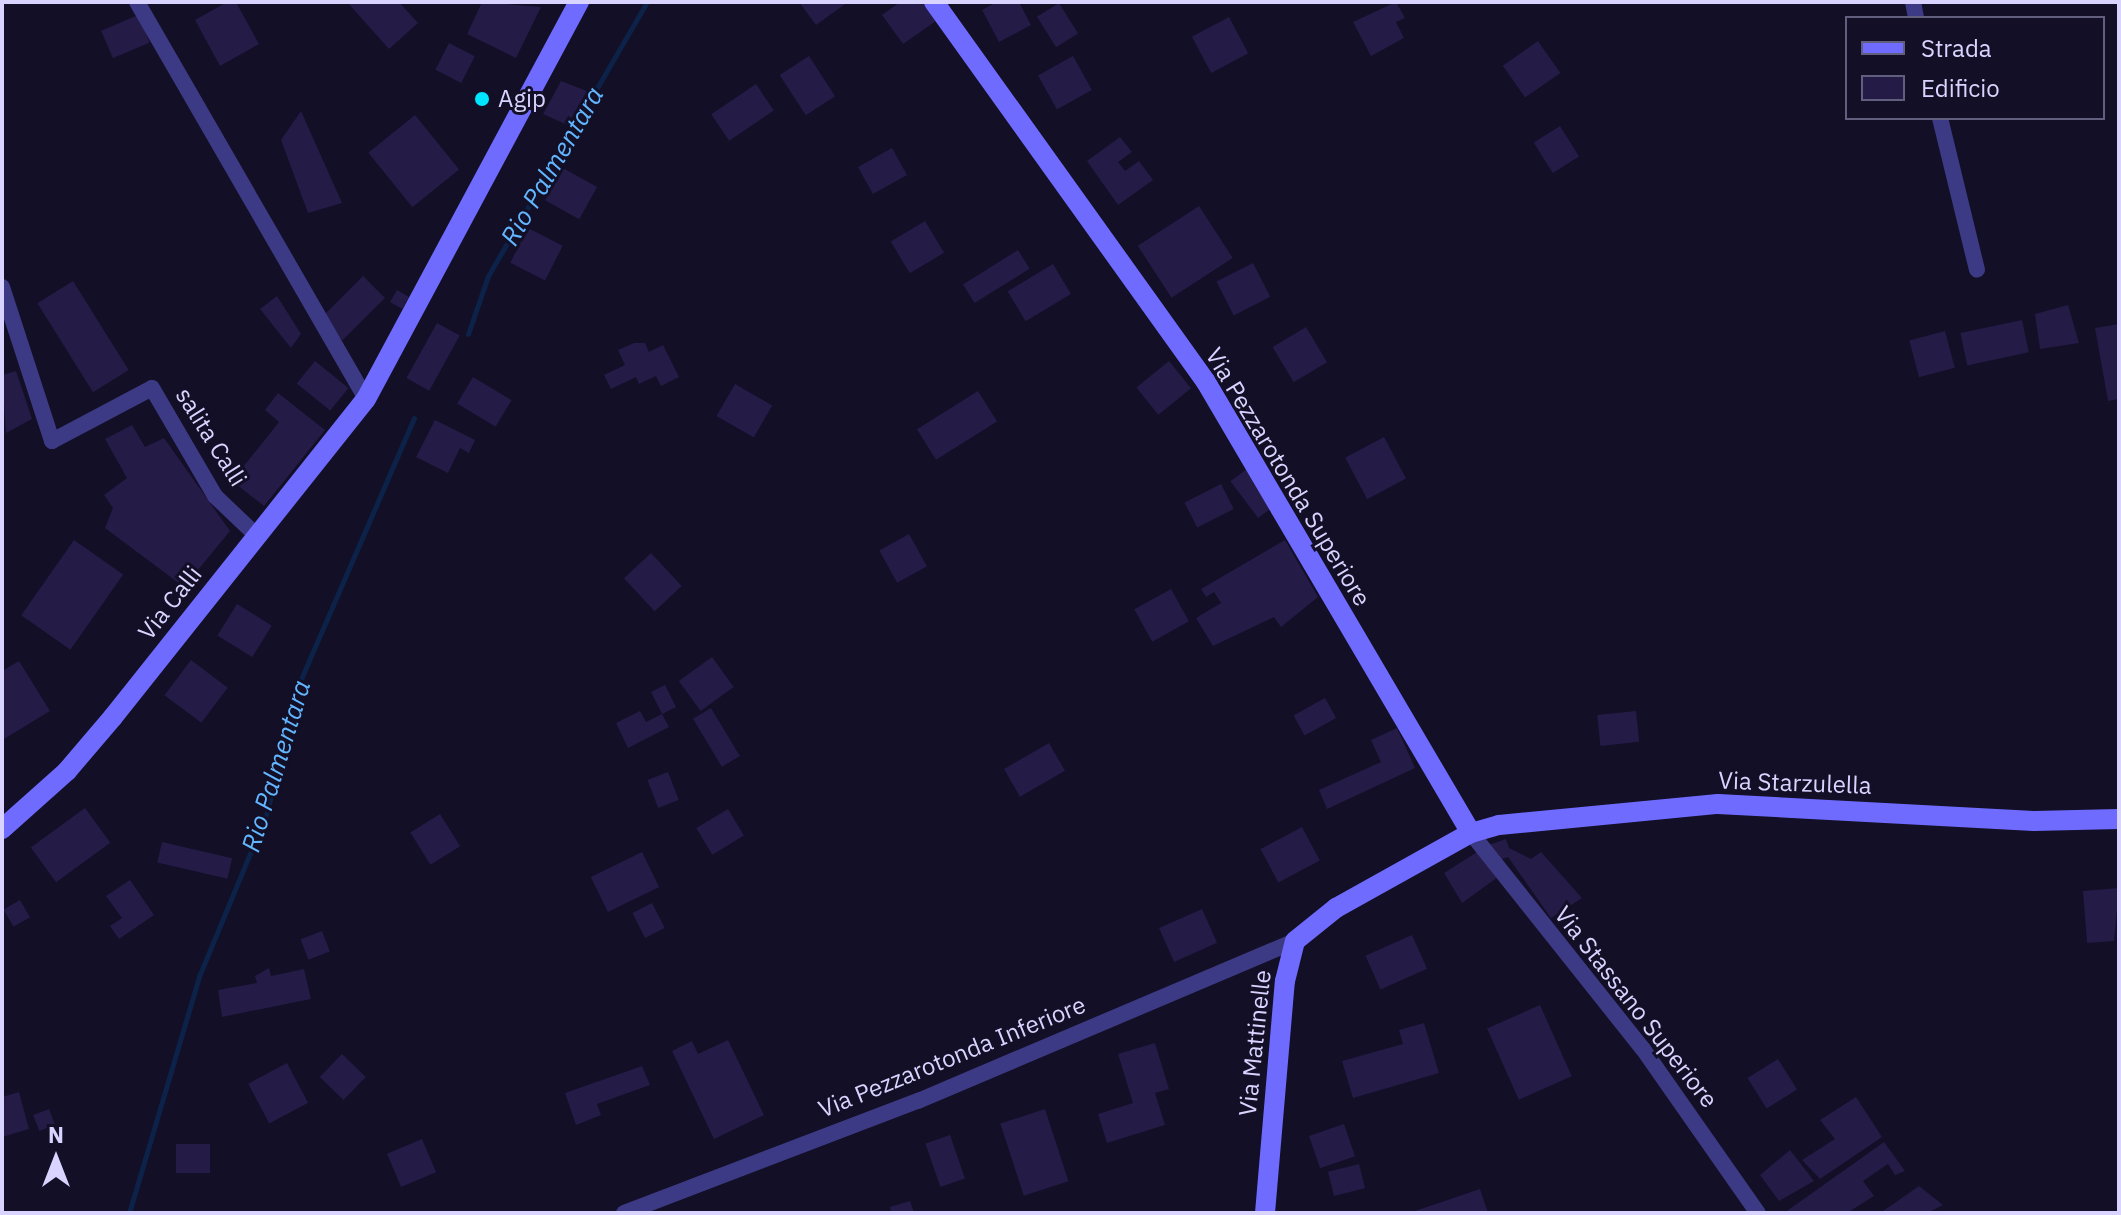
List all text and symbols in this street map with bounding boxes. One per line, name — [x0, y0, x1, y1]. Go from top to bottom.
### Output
legend — [1845, 16, 2105, 120]
text: Strada — [1921, 32, 1992, 64]
text: Edificio — [1921, 72, 2000, 104]
water label: Rio Palmentara — [494, 81, 610, 251]
place label: Agip — [498, 85, 546, 113]
marker: Agip — [473, 90, 491, 108]
street label: Via Pezzarotonda Superiore — [1199, 343, 1377, 611]
street label: salita Calli — [169, 382, 253, 492]
street label: Via Calli — [132, 560, 208, 646]
water label: Rio Palmentara — [235, 676, 317, 856]
street label: Via Starzulella — [1718, 766, 1872, 800]
street label: Via Stassano Superiore — [1548, 900, 1724, 1114]
street label: Via Mattinelle — [1233, 968, 1277, 1118]
street label: Via Pezzarotonda Inferiore — [814, 990, 1090, 1124]
north arrow — [16, 1119, 96, 1199]
text: N — [48, 1120, 64, 1149]

